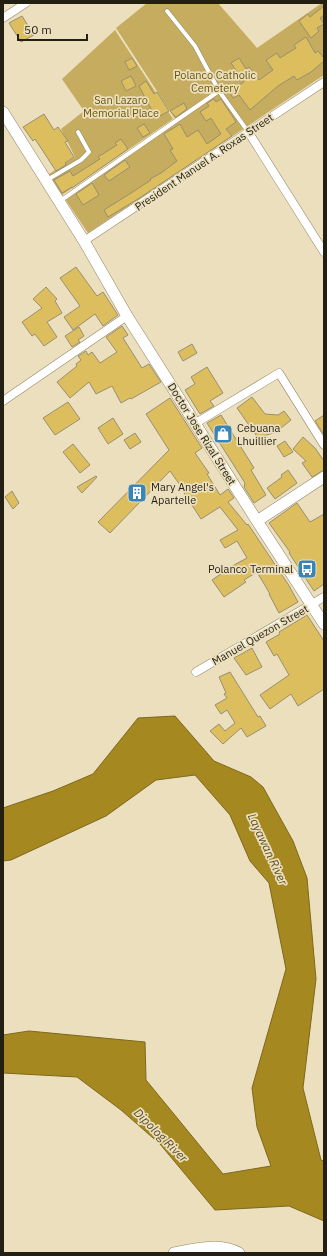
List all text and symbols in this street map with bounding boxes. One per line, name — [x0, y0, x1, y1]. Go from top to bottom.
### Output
scale bar — [18, 16, 87, 42]
text: 50 m — [24, 22, 52, 37]
park label: Polanco Catholic Cemetery — [174, 68, 257, 95]
park label: San Lazaro Memorial Place — [83, 93, 159, 120]
street label: President Manuel A. Roxas Street — [132, 110, 276, 214]
street label: Doctor Jose Rizal Street — [165, 380, 239, 488]
place label: Cebuana Lhuillier — [237, 421, 281, 448]
shop icon: Cebuana Lhuillier — [212, 423, 234, 445]
place label: Mary Angel's Apartelle — [151, 480, 214, 507]
building icon: Mary Angel's Apartelle — [126, 482, 148, 504]
bus stop icon: Polanco Terminal — [296, 558, 318, 580]
place label: Polanco Terminal — [208, 562, 293, 576]
street label: Manuel Quezon Street — [209, 602, 311, 668]
water label: Layawan River — [245, 811, 291, 888]
water label: Dipolog River — [131, 1105, 192, 1166]

